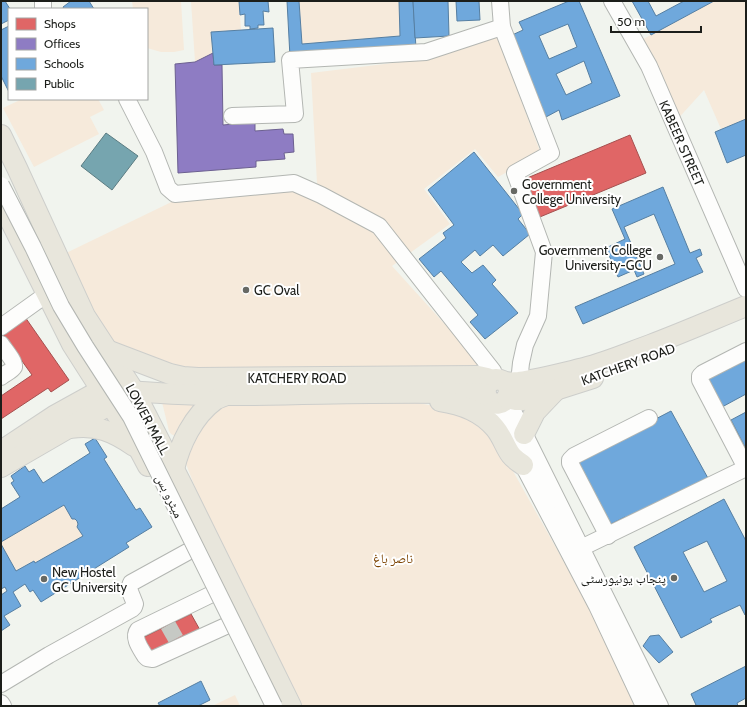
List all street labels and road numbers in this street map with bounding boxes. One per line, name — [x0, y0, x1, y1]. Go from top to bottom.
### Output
street label: KABEER STREET — [656, 98, 708, 188]
street label: KATCHERY ROAD — [579, 340, 677, 388]
street label: KATCHERY ROAD — [248, 370, 346, 386]
street label: LOWER MALL — [123, 381, 174, 458]
street label: میٹرو بس — [152, 472, 187, 521]

